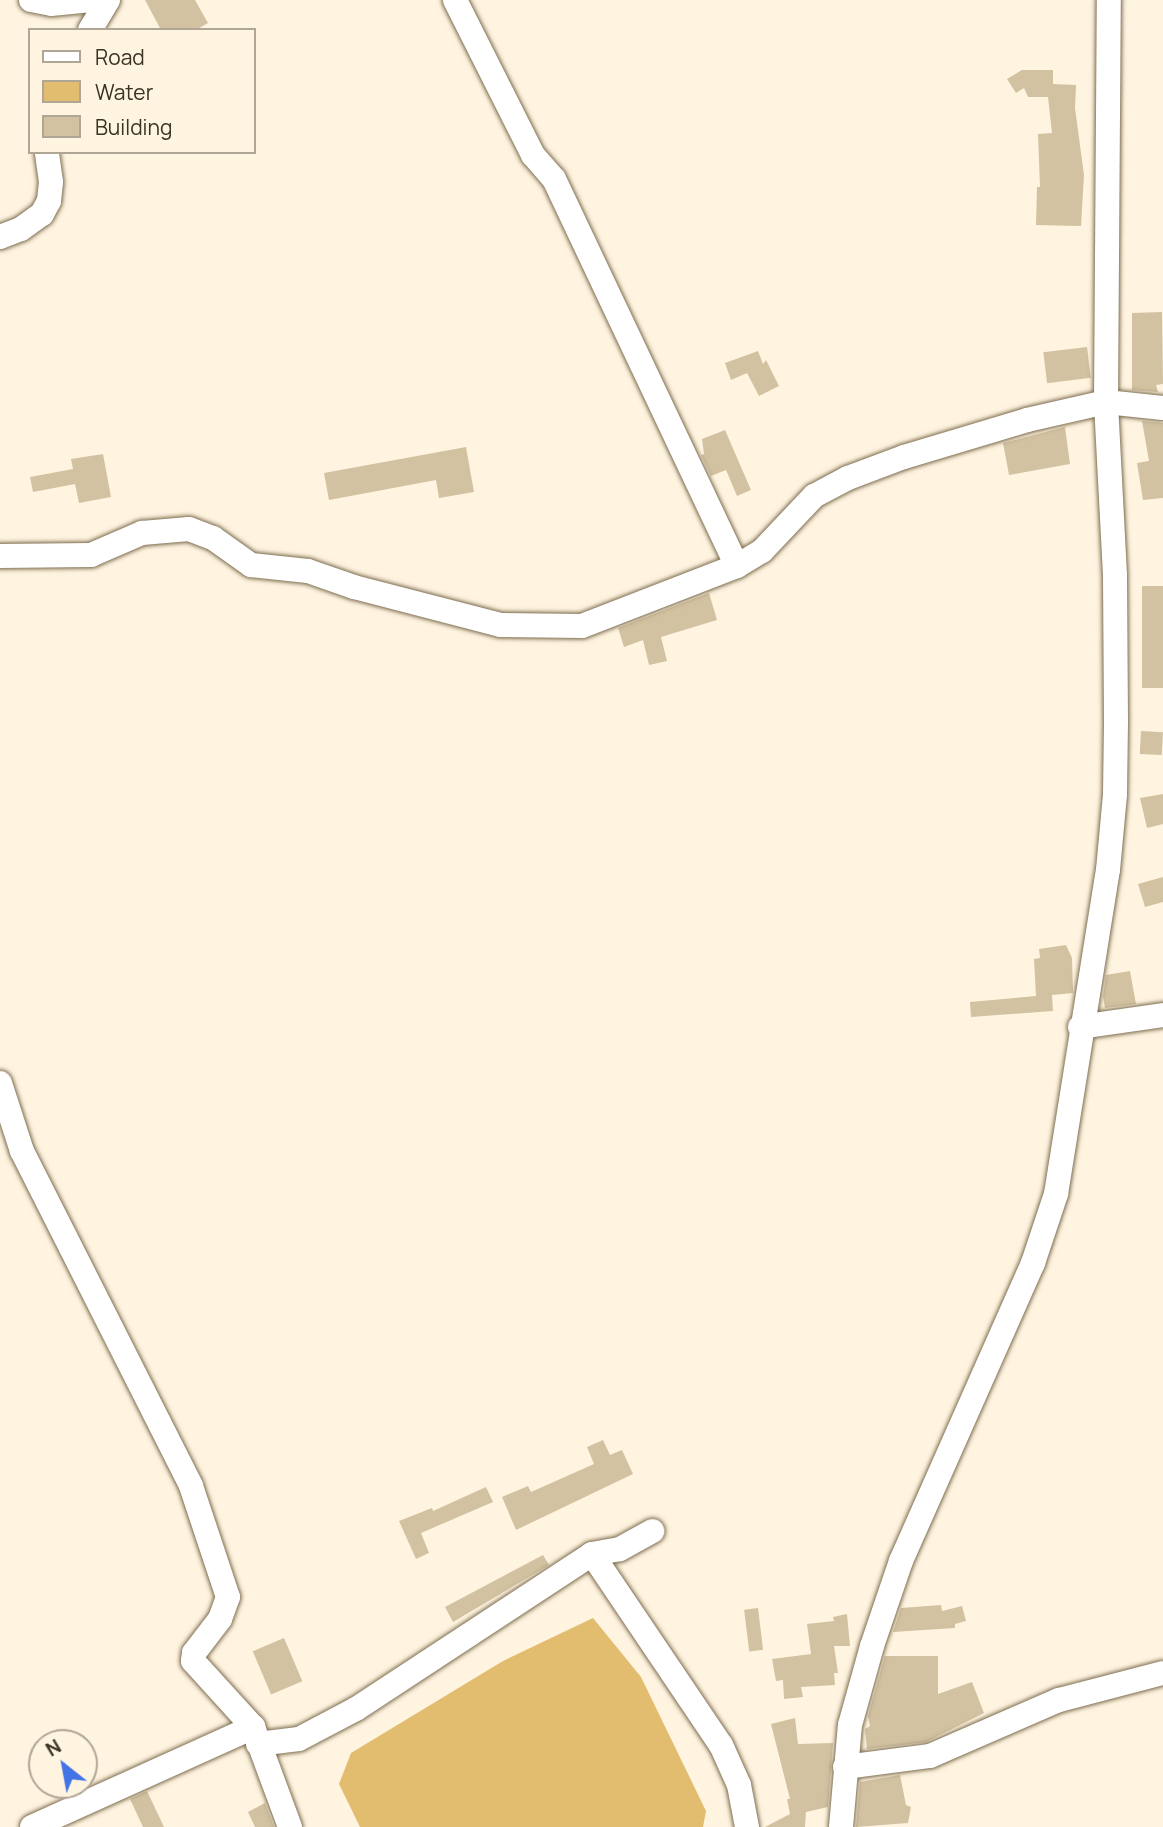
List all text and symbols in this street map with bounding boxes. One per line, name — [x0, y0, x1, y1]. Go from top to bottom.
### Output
legend — [28, 28, 256, 154]
text: Road — [95, 43, 145, 71]
text: Water — [95, 78, 153, 106]
text: Building — [95, 113, 172, 141]
north arrow — [28, 1729, 98, 1799]
text: N — [41, 1733, 66, 1762]

